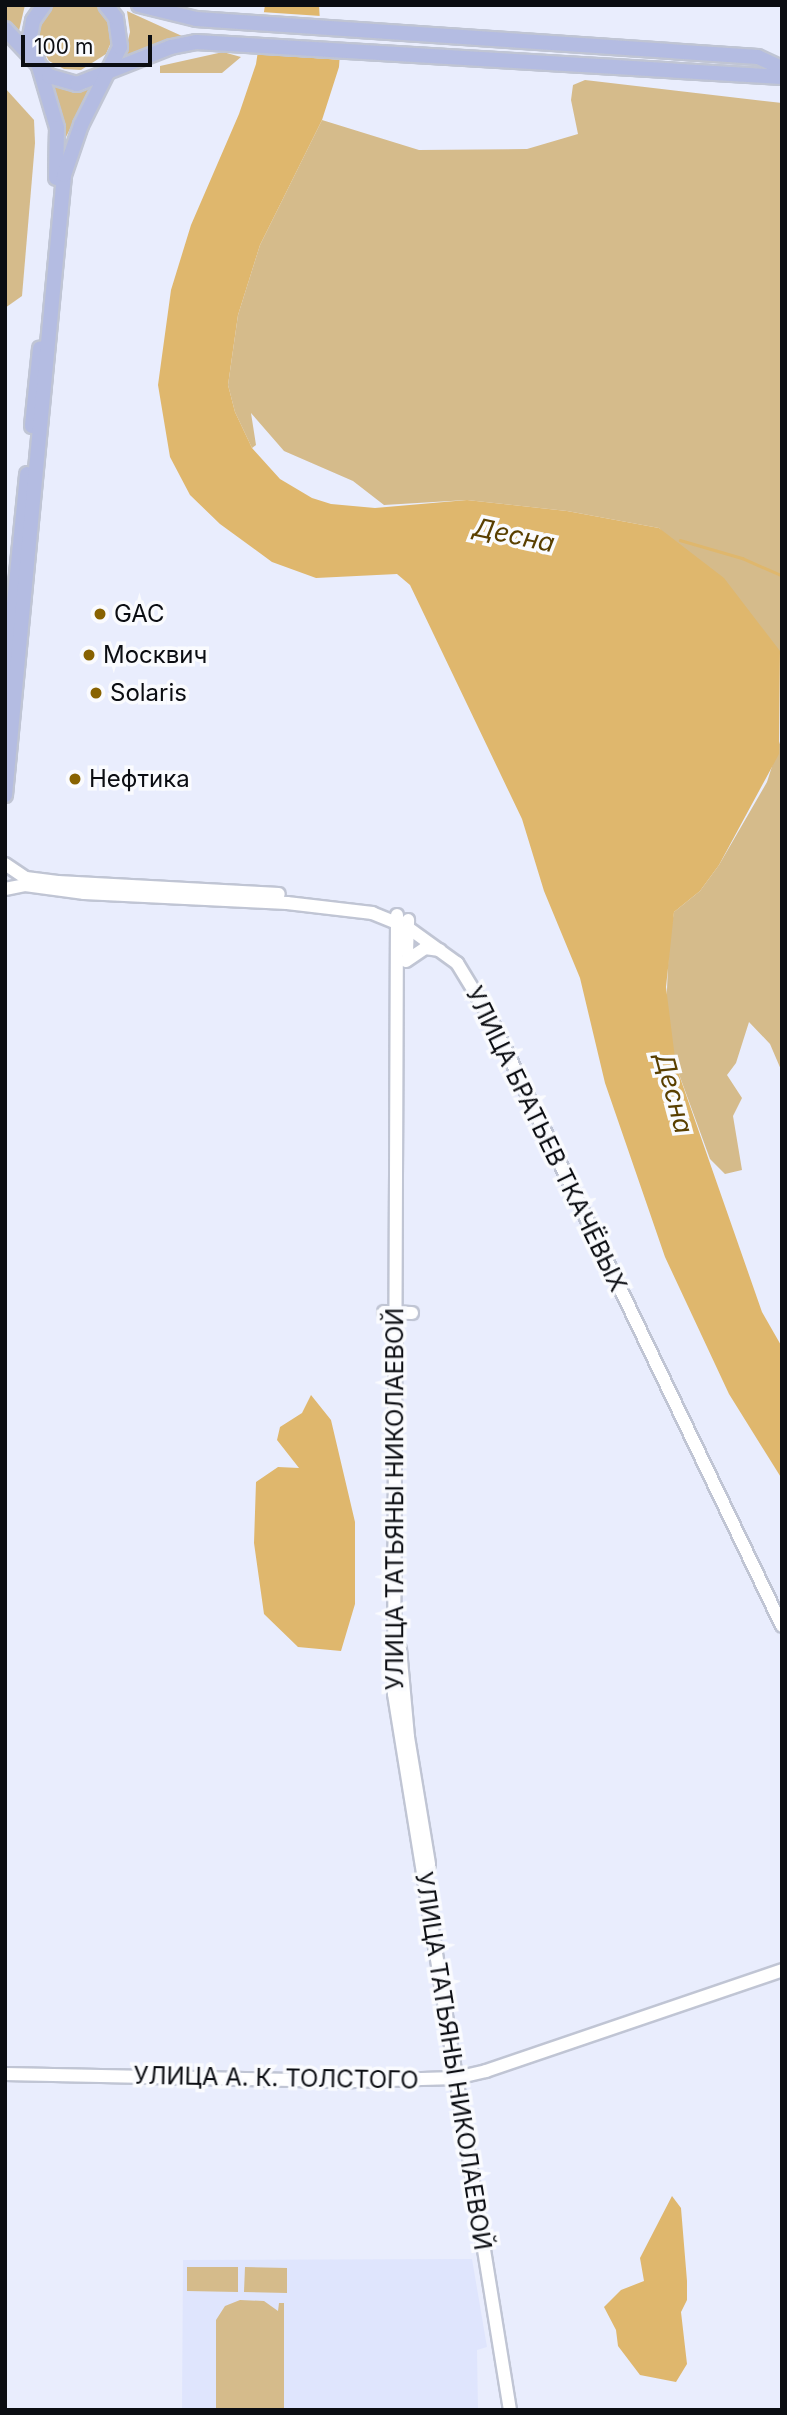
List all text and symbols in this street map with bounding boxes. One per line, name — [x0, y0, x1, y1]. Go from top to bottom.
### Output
scale bar — [24, 21, 156, 65]
text: 100 m — [34, 34, 93, 59]
water label: Десна — [470, 511, 558, 559]
place label: GAC — [114, 600, 165, 628]
marker: GAC — [92, 606, 108, 622]
place label: Москвич — [103, 641, 207, 669]
marker: Москвич — [81, 647, 97, 663]
place label: Solaris — [110, 679, 187, 707]
marker: Solaris — [88, 685, 104, 701]
place label: Нефтика — [89, 765, 190, 793]
marker: Нефтика — [67, 771, 83, 787]
street label: УЛИЦА БРАТЬЕВ ТКАЧЁВЫХ — [459, 982, 633, 1296]
water label: Десна — [648, 1049, 700, 1137]
street label: УЛИЦА ТАТЬЯНЫ НИКОЛАЕВОЙ — [381, 1308, 409, 1690]
street label: УЛИЦА ТАТЬЯНЫ НИКОЛАЕВОЙ — [409, 1870, 497, 2252]
street label: УЛИЦА А. К. ТОЛСТОГО — [133, 2061, 419, 2095]

